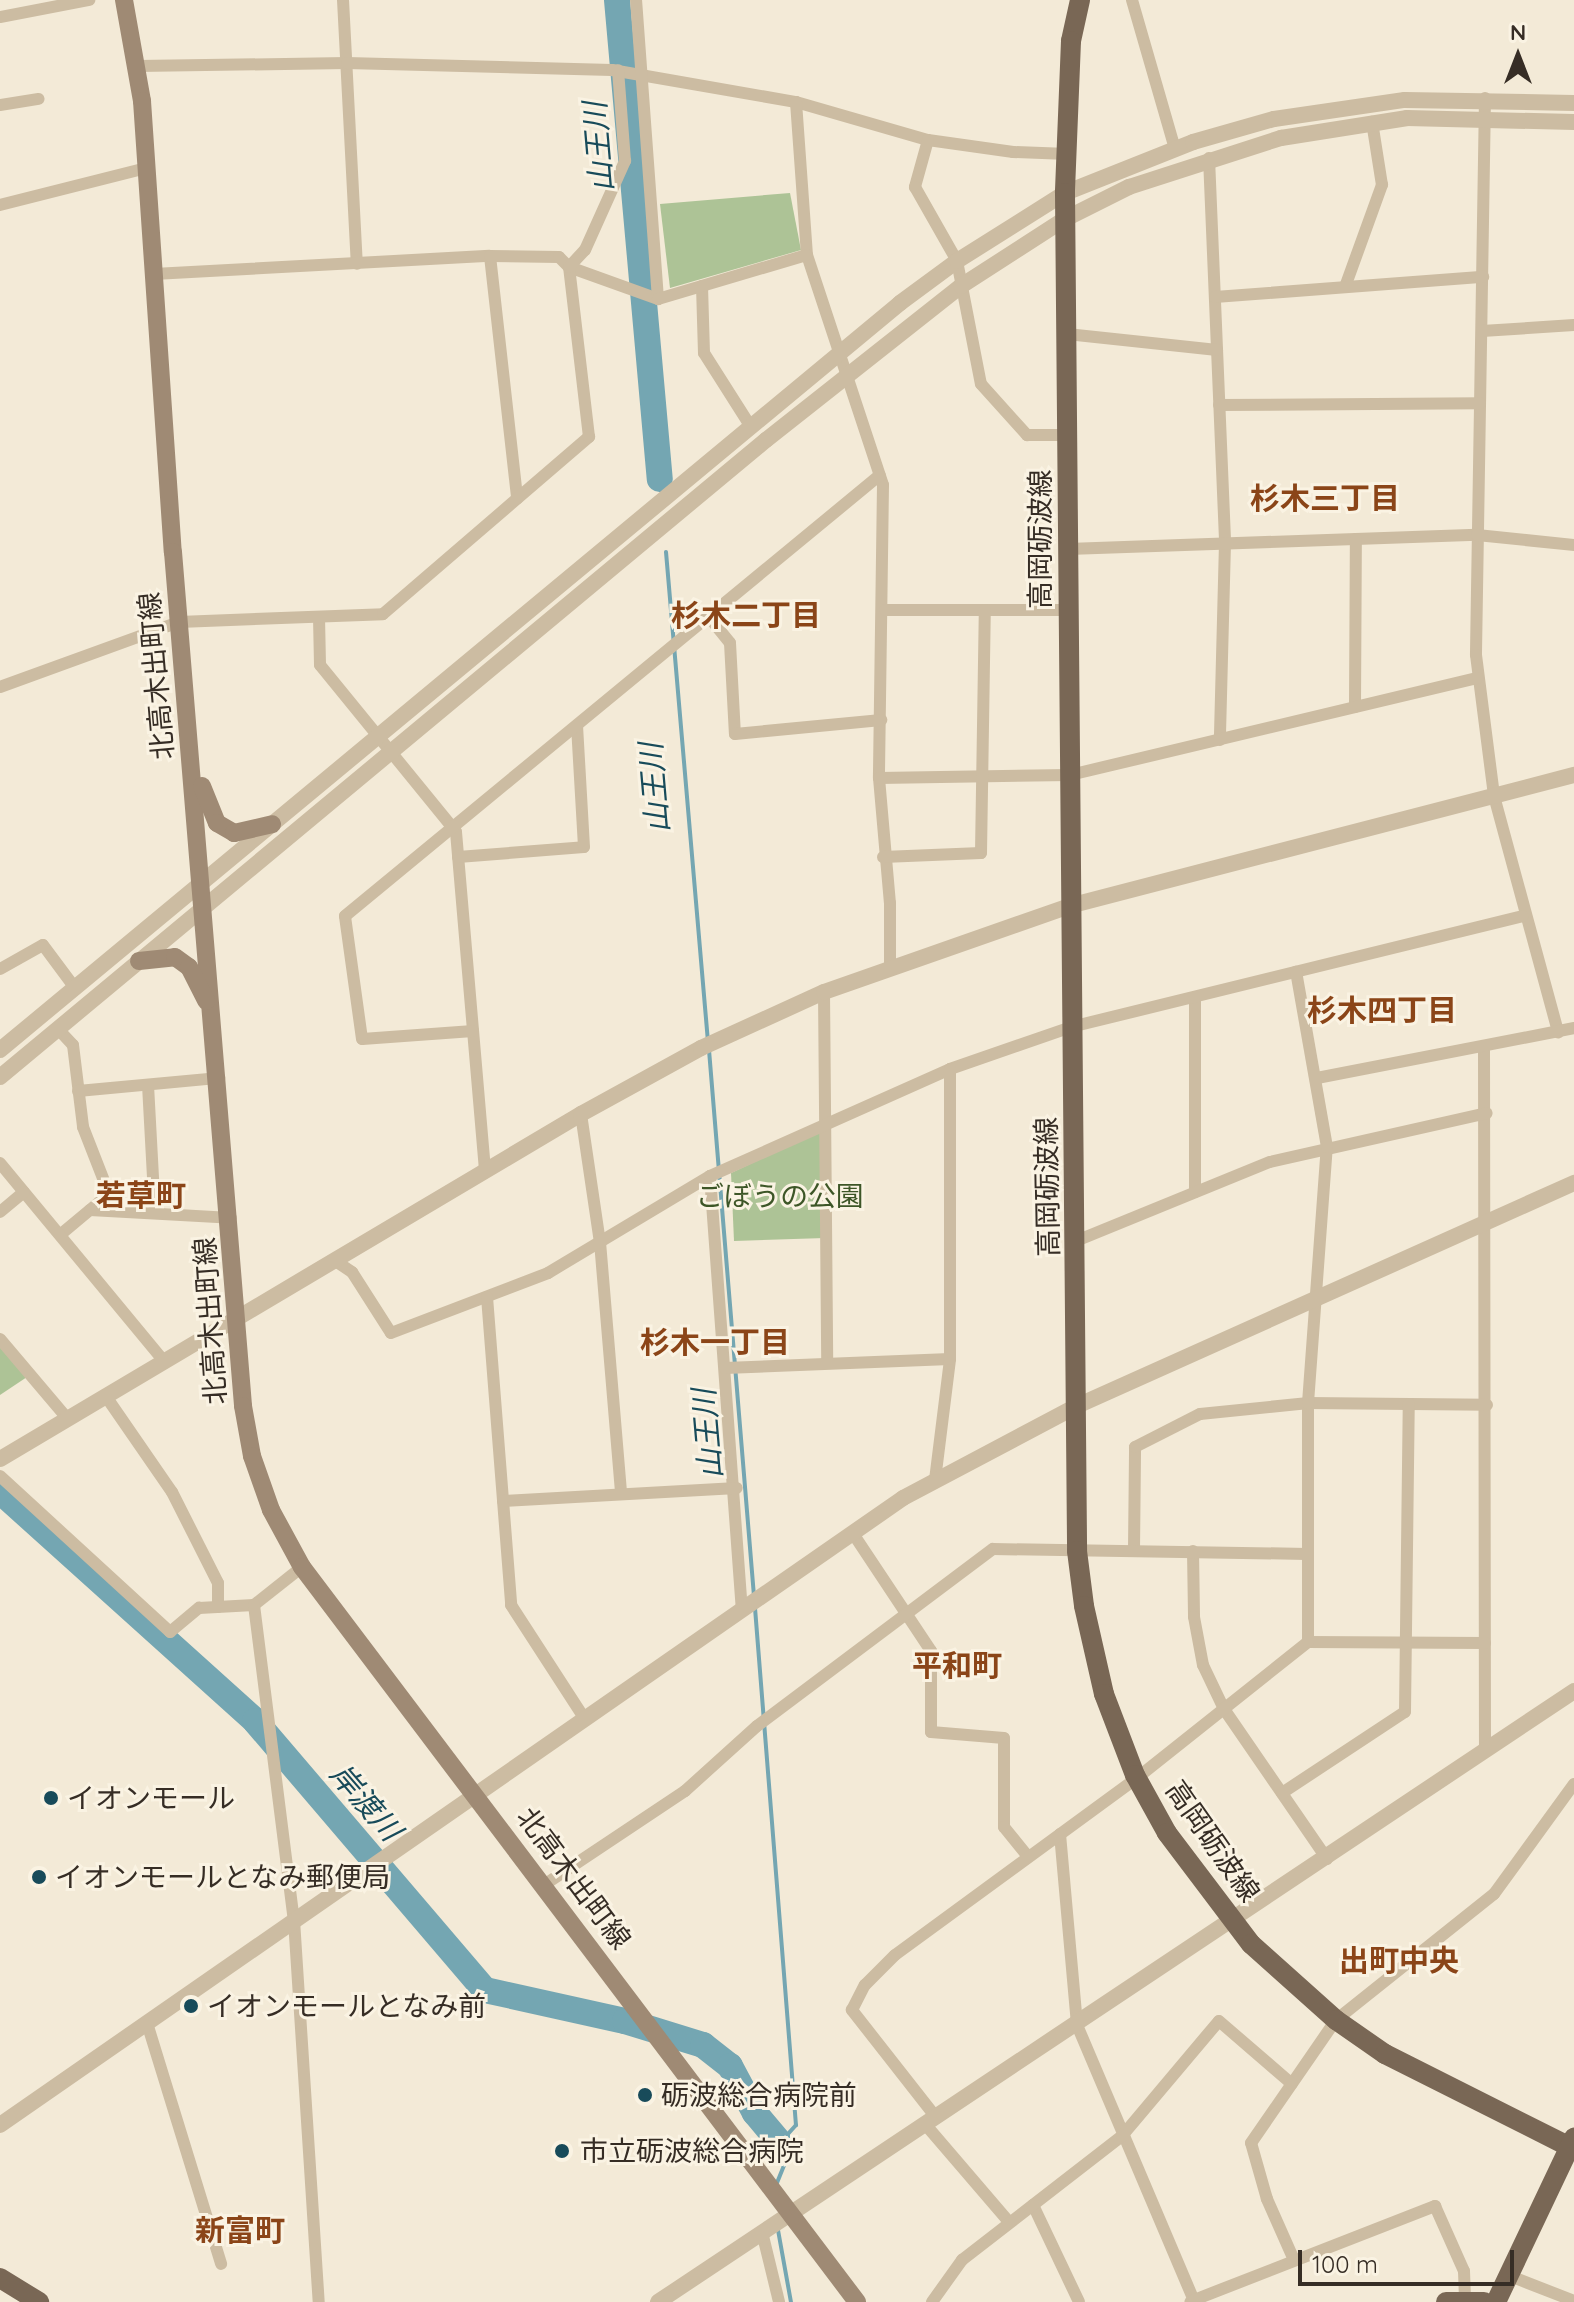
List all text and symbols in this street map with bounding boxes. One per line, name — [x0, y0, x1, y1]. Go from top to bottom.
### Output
north arrow — [1478, 16, 1558, 96]
text: N — [1510, 18, 1526, 46]
water label: 山王川 — [576, 101, 620, 193]
street label: 高岡砺波線 — [1023, 469, 1057, 609]
district label: 杉木三丁目 — [1250, 480, 1400, 516]
street label: 北高木出町線 — [132, 591, 180, 761]
district label: 杉木二丁目 — [671, 597, 821, 633]
water label: 山王川 — [632, 742, 676, 834]
district label: 杉木四丁目 — [1307, 992, 1457, 1028]
street label: 高岡砺波線 — [1029, 1117, 1065, 1257]
district label: 若草町 — [96, 1177, 186, 1213]
park label: ごぼうの公園 — [696, 1179, 864, 1213]
street label: 北高木出町線 — [187, 1236, 233, 1406]
district label: 杉木一丁目 — [640, 1324, 790, 1360]
water label: 山王川 — [685, 1388, 729, 1480]
district label: 平和町 — [912, 1647, 1002, 1683]
water label: 岸渡川 — [323, 1756, 409, 1848]
street label: 高岡砺波線 — [1159, 1774, 1267, 1908]
place label: イオンモール — [67, 1781, 235, 1815]
marker: イオンモール — [42, 1789, 60, 1807]
street label: 北高木出町線 — [510, 1801, 638, 1955]
place label: イオンモールとなみ郵便局 — [55, 1860, 391, 1894]
marker: イオンモールとなみ郵便局 — [30, 1868, 48, 1886]
district label: 出町中央 — [1339, 1942, 1459, 1978]
place label: イオンモールとなみ前 — [207, 1989, 487, 2023]
marker: イオンモールとなみ前 — [182, 1997, 200, 2015]
place label: 砺波総合病院前 — [661, 2078, 857, 2112]
marker: 砺波総合病院前 — [636, 2086, 654, 2104]
place label: 市立砺波総合病院 — [580, 2134, 804, 2168]
marker: 市立砺波総合病院 — [551, 2140, 573, 2162]
district label: 新富町 — [195, 2212, 285, 2248]
scale bar — [1302, 2234, 1518, 2284]
text: 100 m — [1312, 2249, 1378, 2279]

